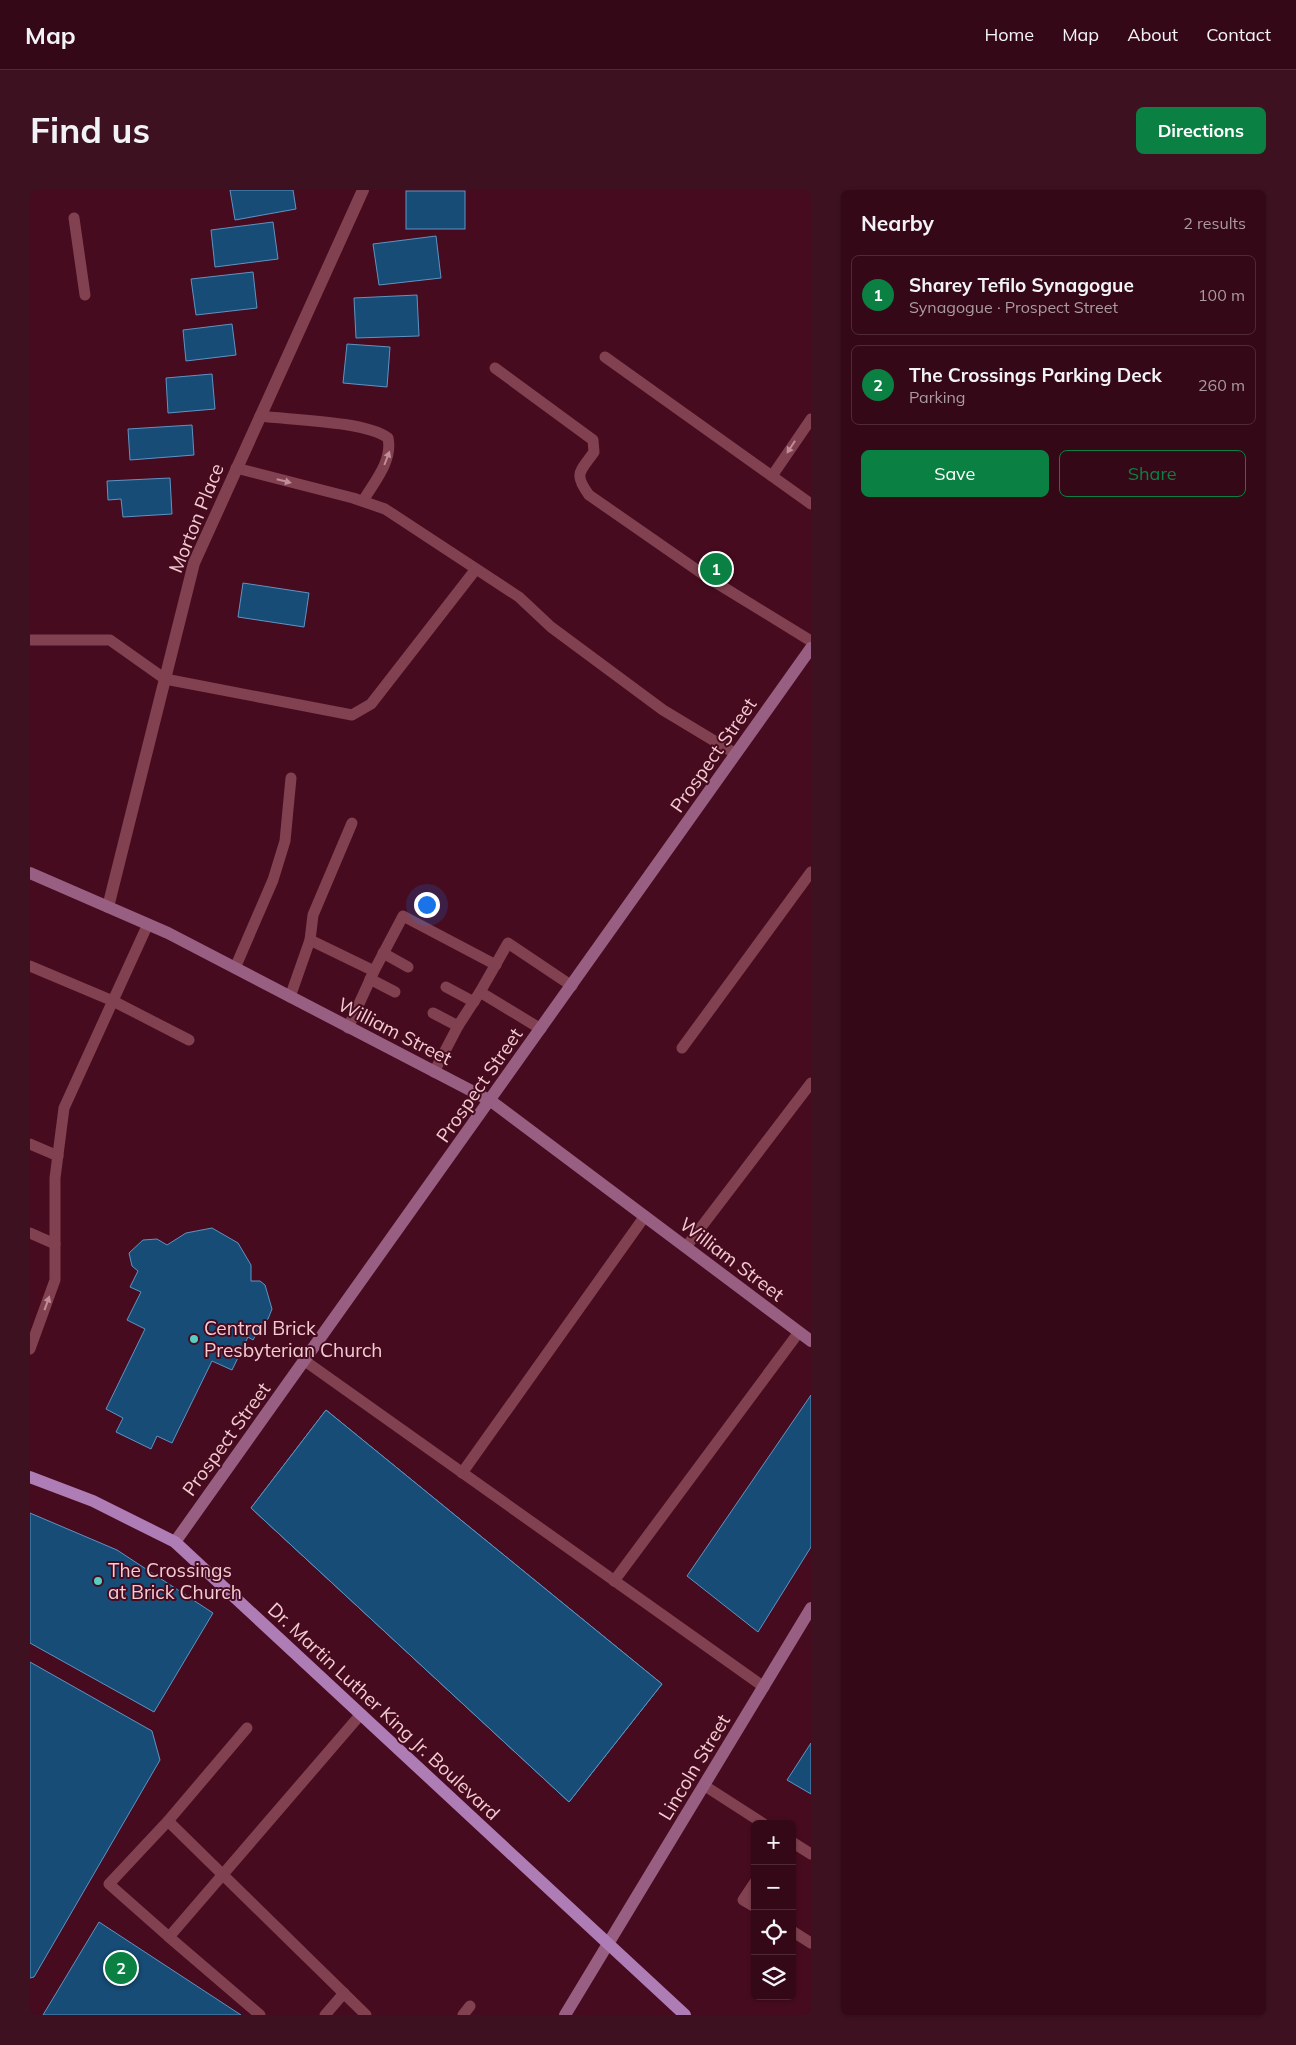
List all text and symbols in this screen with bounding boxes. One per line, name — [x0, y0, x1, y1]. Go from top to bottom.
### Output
text: Map — [25, 20, 76, 50]
text: Home — [984, 23, 1034, 46]
text: Map — [1062, 23, 1099, 46]
text: About — [1127, 23, 1178, 46]
text: Contact — [1206, 23, 1271, 46]
button: Directions — [1136, 107, 1266, 154]
text: Find us — [30, 108, 150, 152]
text: Nearby — [861, 210, 934, 236]
text: 2 results — [1183, 213, 1246, 233]
text: Sharey Tefilo Synagogue — [909, 273, 1134, 297]
text: 1 — [873, 285, 883, 305]
text: 100 m — [1198, 285, 1245, 305]
text: Synagogue · Prospect Street — [909, 297, 1118, 317]
text: The Crossings Parking Deck — [909, 363, 1162, 387]
text: 2 — [873, 375, 883, 395]
text: 260 m — [1198, 375, 1245, 395]
text: Parking — [909, 387, 966, 407]
one-way arrow — [786, 441, 796, 454]
button: Save — [861, 450, 1049, 497]
button: Share — [1059, 450, 1246, 497]
one-way arrow — [383, 451, 391, 465]
street label: Morton Place — [163, 460, 229, 576]
one-way arrow — [276, 477, 291, 485]
pin: 1 — [700, 550, 732, 588]
street label: Prospect Street — [665, 693, 762, 817]
your location — [414, 892, 440, 918]
street label: William Street — [334, 992, 456, 1070]
street label: Prospect Street — [431, 1023, 528, 1147]
street label: William Street — [675, 1212, 789, 1306]
one-way arrow — [43, 1295, 51, 1310]
place label: Central Brick Presbyterian Church — [204, 1316, 382, 1362]
marker: Central Brick Presbyterian Church — [188, 1333, 200, 1345]
street label: Prospect Street — [177, 1377, 275, 1500]
place label: The Crossings at Brick Church — [108, 1558, 242, 1604]
marker: The Crossings at Brick Church — [92, 1575, 104, 1587]
street label: Dr. Martin Luther King Jr. Boulevard — [263, 1597, 505, 1825]
street label: Lincoln Street — [653, 1709, 735, 1824]
map controls — [751, 1820, 796, 2000]
button: + — [751, 1820, 796, 1865]
button: − — [751, 1865, 796, 1910]
button: locate — [751, 1910, 796, 1955]
pin: 2 — [105, 1949, 137, 1987]
button: layers — [751, 1955, 796, 2000]

